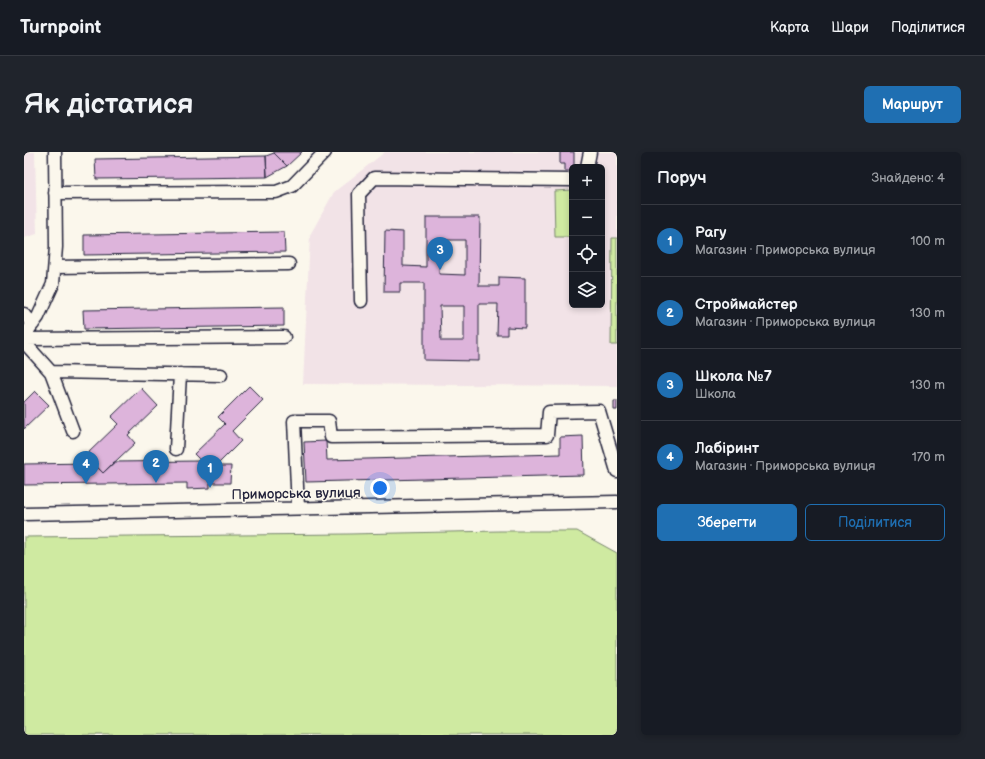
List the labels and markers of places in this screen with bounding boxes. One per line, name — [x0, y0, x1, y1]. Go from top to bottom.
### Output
pin: 3 — [427, 237, 453, 270]
pin: 2 — [143, 450, 169, 483]
pin: 4 — [73, 451, 99, 484]
pin: 1 — [197, 455, 223, 488]

